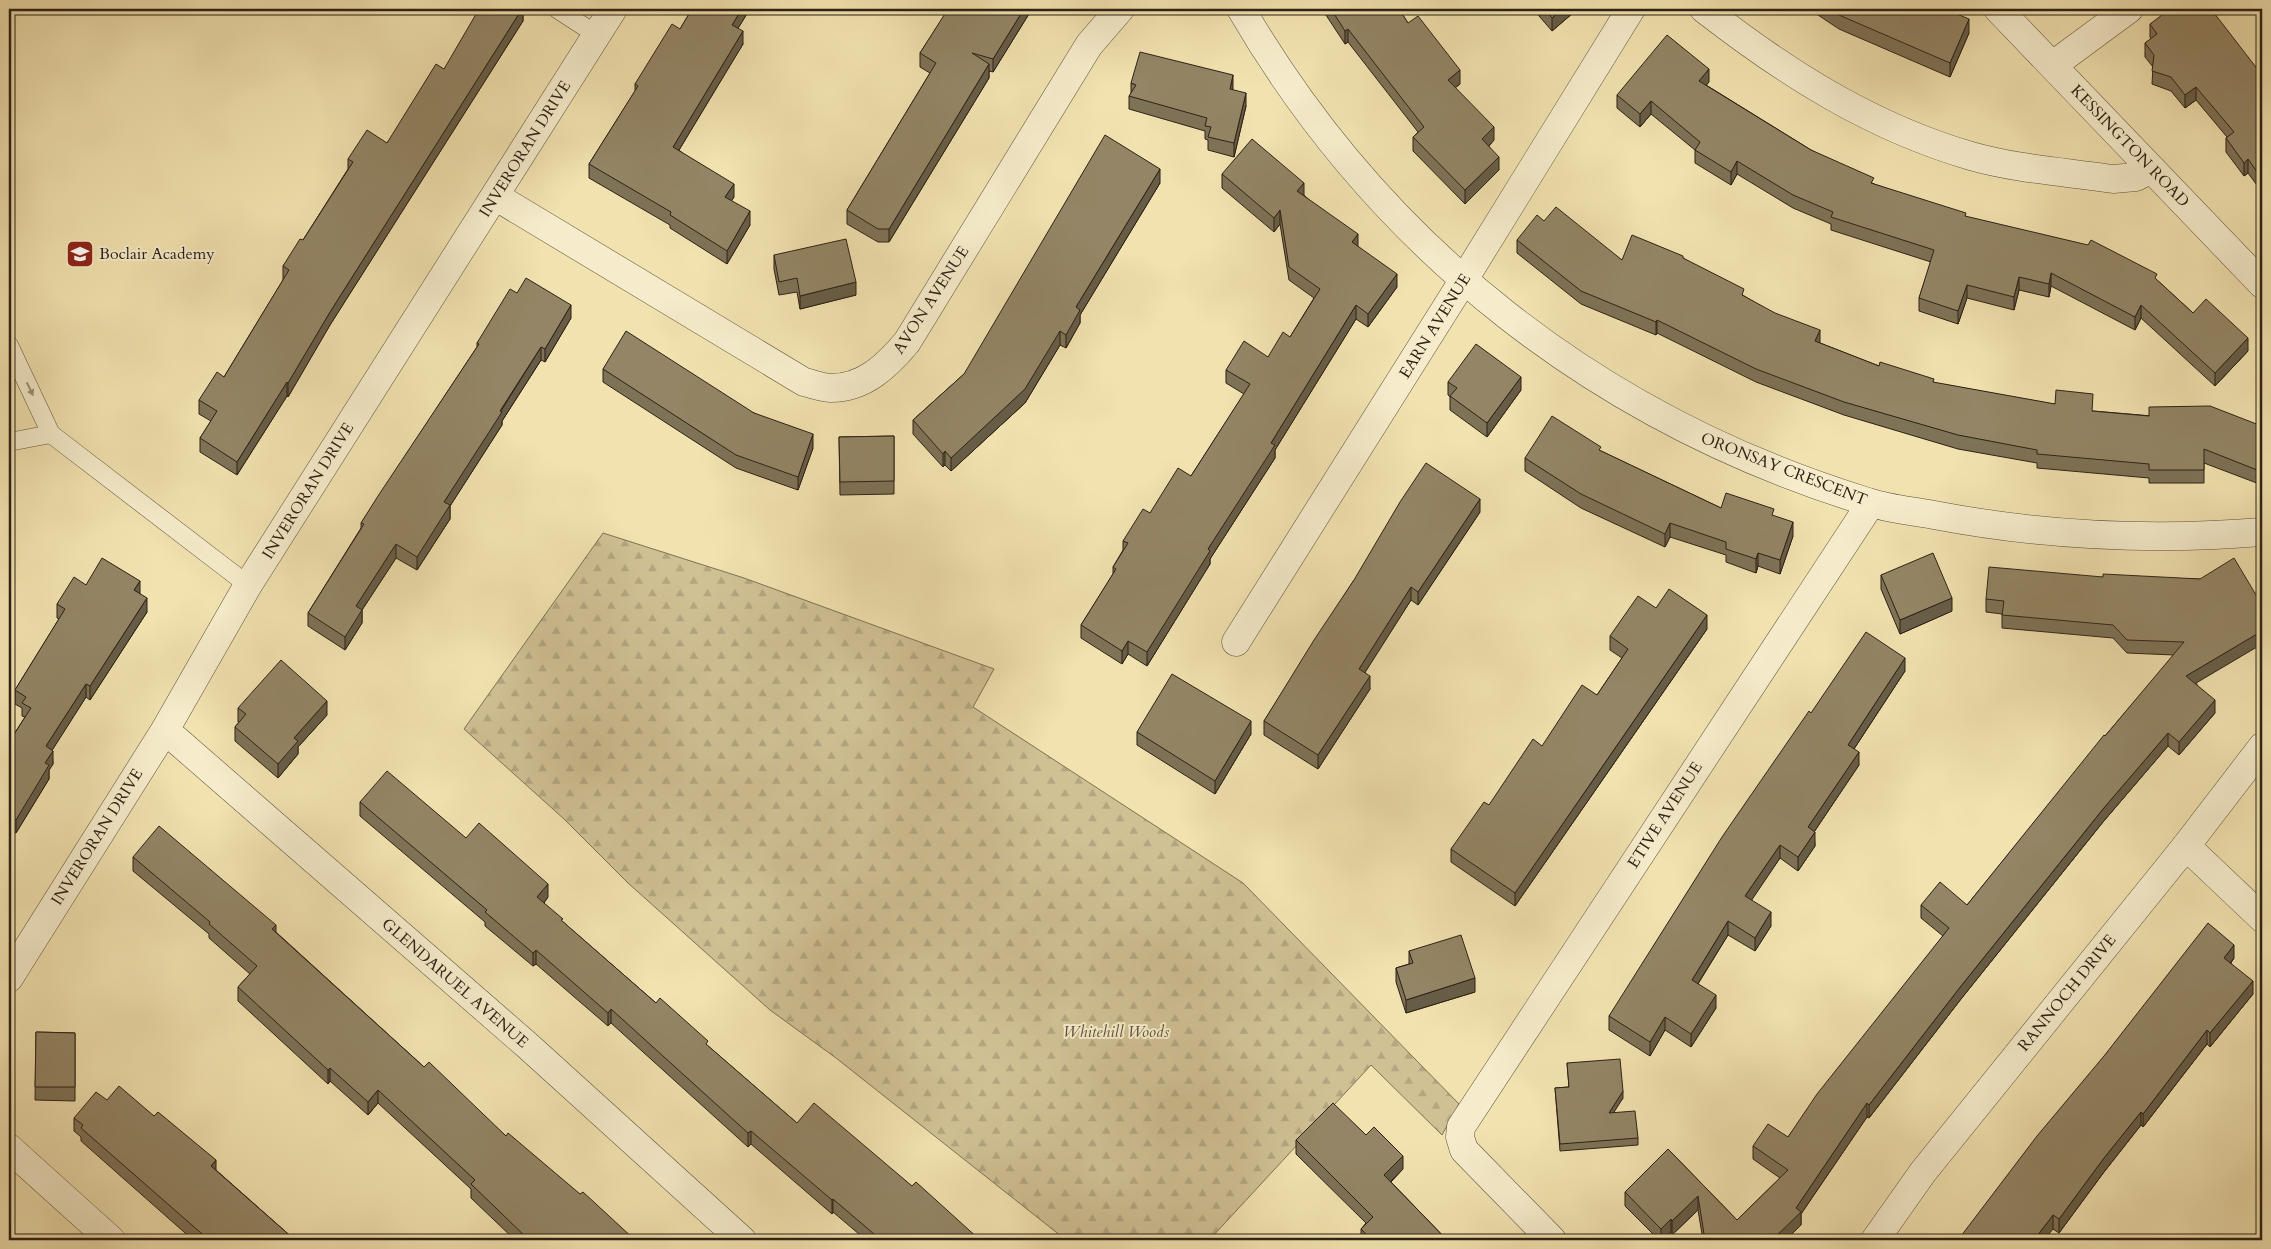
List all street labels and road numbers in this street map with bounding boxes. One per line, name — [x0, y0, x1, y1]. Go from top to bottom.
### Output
street label: INVERORAN DRIVE — [474, 76, 576, 222]
street label: KESSINGTON ROAD — [2066, 80, 2194, 212]
street label: AVON AVENUE — [888, 242, 974, 358]
street label: EARN AVENUE — [1394, 269, 1476, 383]
street label: INVERORAN DRIVE — [257, 418, 359, 564]
street label: ORONSAY CRESCENT — [1698, 427, 1871, 511]
street label: ETIVE AVENUE — [1622, 757, 1708, 872]
street label: INVERORAN DRIVE — [46, 764, 148, 910]
street label: GLENDARUEL AVENUE — [377, 913, 533, 1053]
street label: RANNOCH DRIVE — [2013, 930, 2121, 1056]

